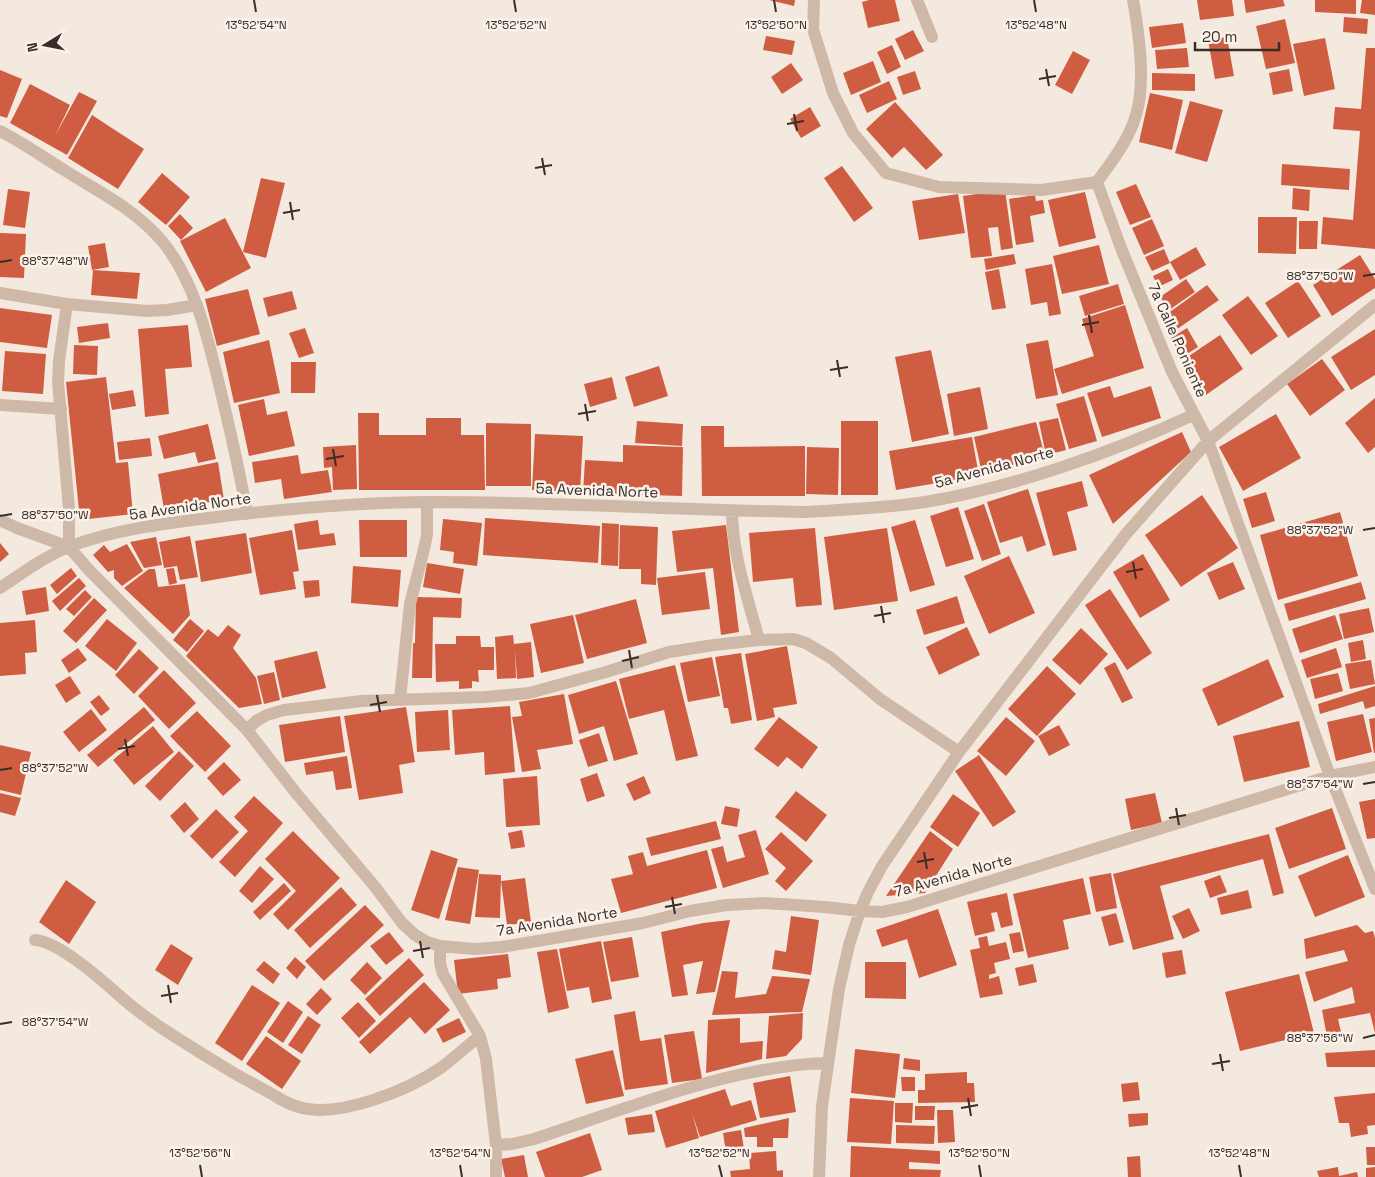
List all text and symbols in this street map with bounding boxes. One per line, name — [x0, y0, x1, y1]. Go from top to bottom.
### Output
text: 13°52'54"N — [225, 17, 287, 33]
text: 13°52'52"N — [485, 17, 547, 33]
text: 13°52'50"N — [745, 17, 807, 33]
text: 13°52'48"N — [1005, 17, 1067, 33]
north arrow — [20, 20, 70, 70]
scale bar — [1195, 20, 1279, 52]
text: 20 m — [1202, 27, 1237, 46]
text: N — [23, 41, 42, 53]
text: 88°37'48"W — [22, 253, 89, 269]
text: 88°37'50"W — [1286, 268, 1354, 284]
street label: 7a Calle Poniente — [1144, 280, 1212, 400]
street label: 5a Avenida Norte — [932, 442, 1056, 492]
street label: 5a Avenida Norte — [535, 478, 659, 502]
street label: 5a Avenida Norte — [128, 488, 252, 524]
text: 88°37'50"W — [21, 507, 89, 523]
text: 88°37'52"W — [1287, 522, 1354, 538]
text: 88°37'52"W — [22, 760, 89, 776]
text: 88°37'54"W — [1287, 776, 1354, 792]
street label: 7a Avenida Norte — [892, 849, 1014, 901]
street label: 7a Avenida Norte — [495, 902, 619, 940]
text: 88°37'54"W — [22, 1014, 89, 1030]
text: 88°37'56"W — [1287, 1030, 1354, 1046]
text: 13°52'56"N — [169, 1145, 231, 1161]
text: 13°52'54"N — [429, 1145, 491, 1161]
text: 13°52'52"N — [688, 1145, 750, 1161]
text: 13°52'50"N — [948, 1145, 1010, 1161]
text: 13°52'48"N — [1208, 1145, 1270, 1161]

